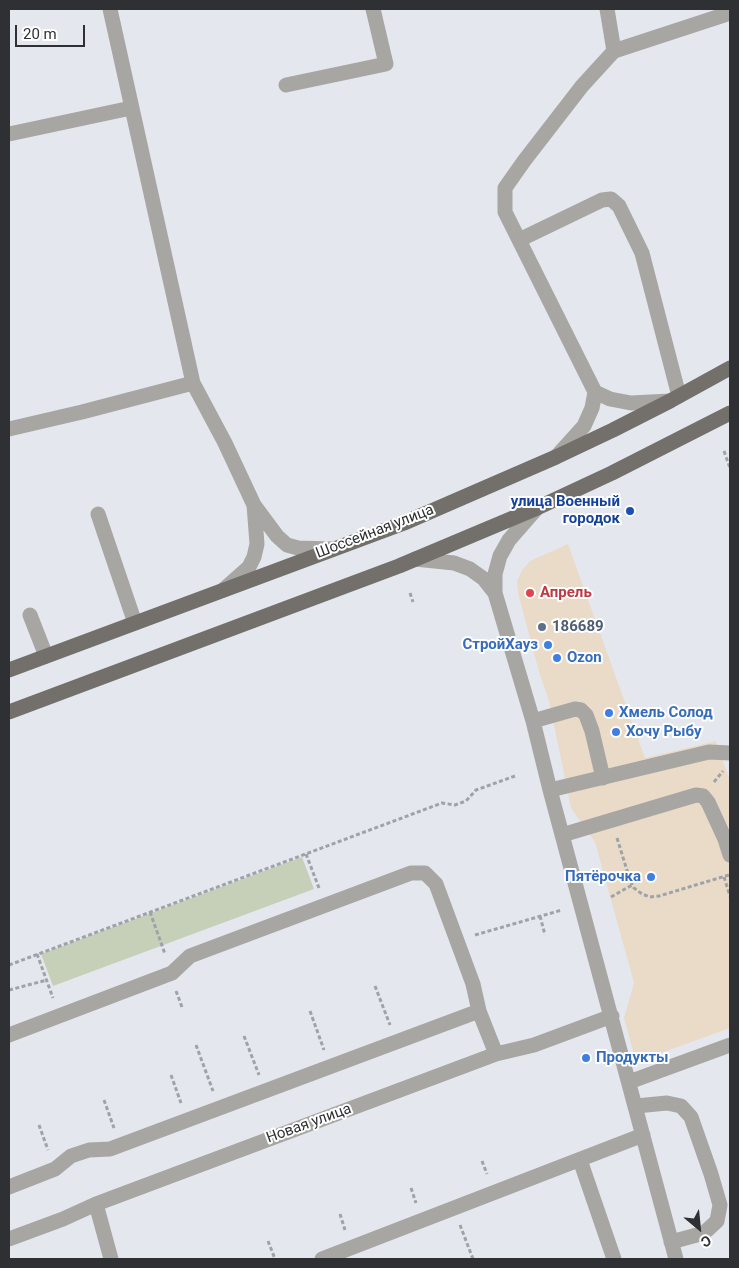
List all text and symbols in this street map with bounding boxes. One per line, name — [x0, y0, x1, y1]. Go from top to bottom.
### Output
scale bar — [18, 15, 88, 47]
text: 20 m — [23, 25, 57, 43]
place label: улица Военный городок — [511, 493, 620, 528]
street label: Шоссейная улица — [313, 501, 437, 563]
marker: улица Военный городок — [624, 505, 636, 517]
place label: Апрель — [540, 584, 592, 602]
marker: Апрель — [524, 587, 536, 599]
place label: 186689 — [552, 618, 604, 636]
marker: 186689 — [536, 621, 548, 633]
place label: СтройХауз — [462, 636, 538, 654]
marker: СтройХауз — [542, 639, 554, 651]
place label: Ozon — [567, 649, 602, 667]
marker: Ozon — [551, 652, 563, 664]
place label: Хмель Солод — [619, 704, 713, 722]
marker: Хмель Солод — [603, 707, 615, 719]
place label: Хочу Рыбу — [626, 723, 702, 741]
marker: Хочу Рыбу — [610, 726, 622, 738]
place label: Пятёрочка — [565, 868, 641, 886]
marker: Пятёрочка — [645, 871, 657, 883]
place label: Продукты — [596, 1049, 669, 1067]
marker: Продукты — [580, 1052, 592, 1064]
street label: Новая улица — [264, 1100, 354, 1148]
north arrow — [674, 1203, 724, 1253]
text: С — [698, 1232, 714, 1250]

